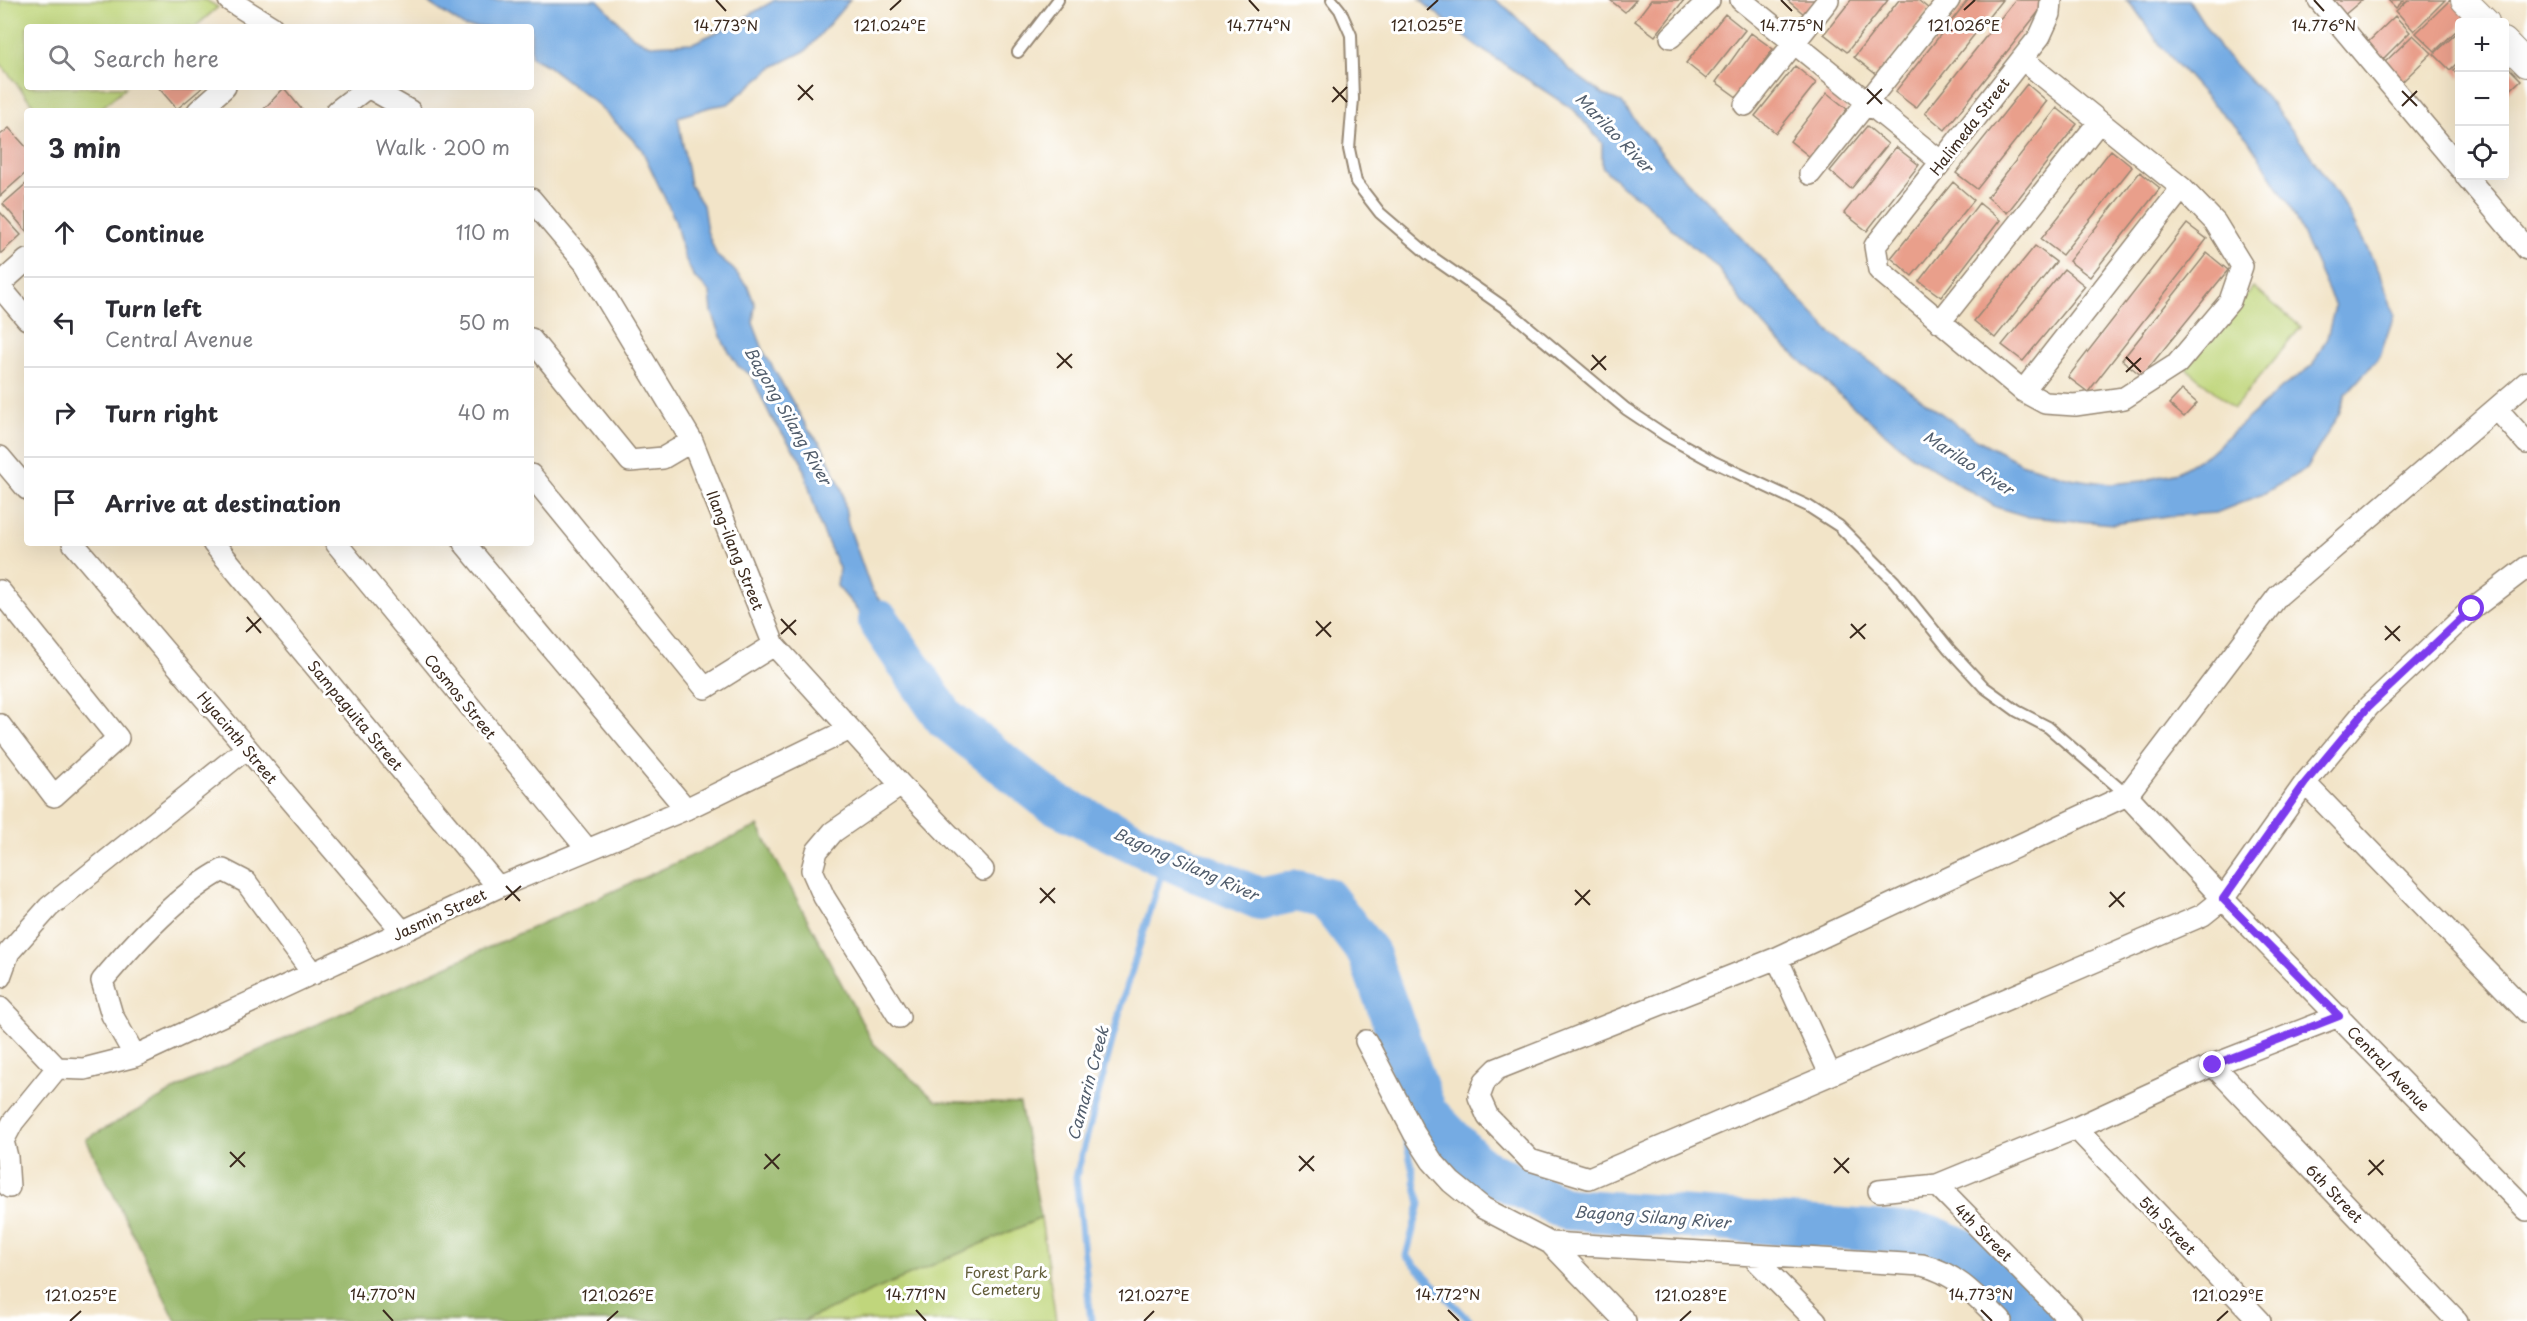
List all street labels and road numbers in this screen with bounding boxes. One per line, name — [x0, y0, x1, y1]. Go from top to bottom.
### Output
street label: Halimeda Street — [1923, 72, 2015, 180]
street label: Ilang-ilang Street — [701, 487, 771, 613]
street label: Cosmos Street — [419, 648, 503, 744]
street label: Sampaguita Street — [303, 655, 409, 775]
street label: Hyacinth Street — [192, 686, 284, 788]
street label: Jasmin Street — [388, 882, 490, 946]
street label: Central Avenue — [2342, 1020, 2436, 1116]
street label: 6th Street — [2301, 1158, 2369, 1228]
street label: 5th Street — [2134, 1190, 2202, 1260]
street label: 4th Street — [1950, 1198, 2018, 1266]

